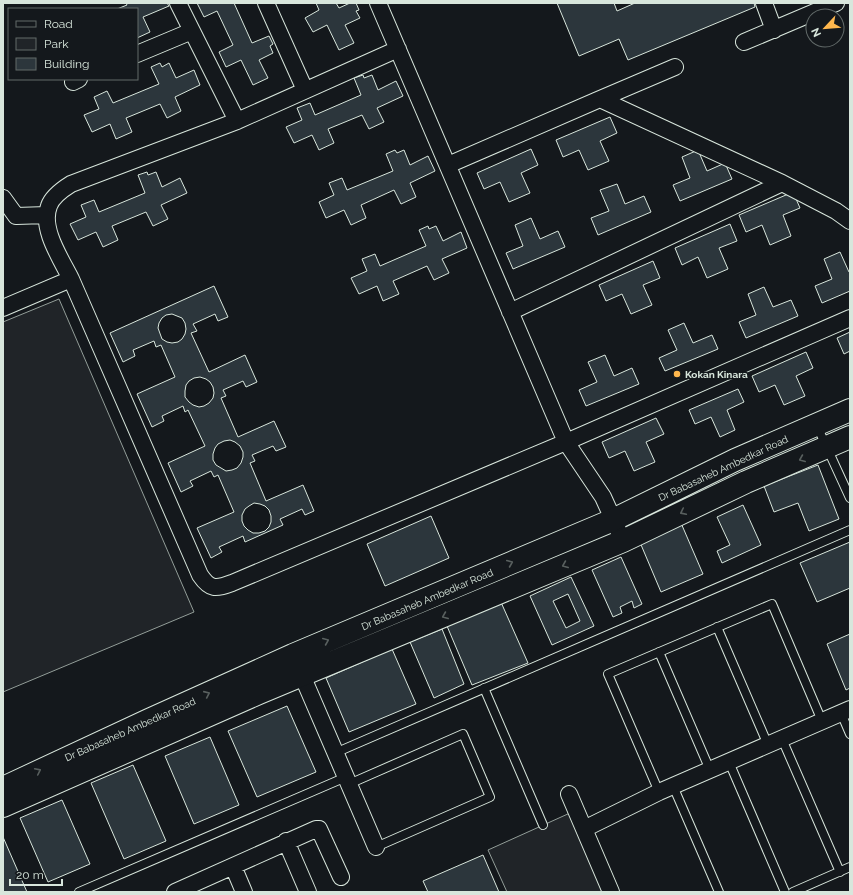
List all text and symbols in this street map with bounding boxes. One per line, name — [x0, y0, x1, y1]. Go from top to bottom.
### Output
legend — [8, 8, 138, 80]
north arrow — [805, 8, 845, 48]
text: Road — [44, 17, 73, 31]
text: N — [809, 26, 824, 39]
text: Park — [44, 37, 69, 51]
text: Building — [44, 57, 90, 71]
marker: Kokan Kinara — [672, 369, 682, 379]
place label: Kokan Kinara — [685, 369, 748, 380]
street label: Dr Babasaheb Ambedkar Road — [657, 433, 790, 503]
one-way arrow — [798, 454, 806, 462]
one-way arrow — [680, 507, 687, 515]
one-way arrow — [507, 560, 514, 568]
one-way arrow — [561, 561, 568, 569]
street label: Dr Babasaheb Ambedkar Road — [360, 567, 495, 632]
one-way arrow — [441, 611, 448, 619]
one-way arrow — [323, 638, 330, 646]
one-way arrow — [203, 691, 211, 699]
street label: Dr Babasaheb Ambedkar Road — [63, 696, 197, 763]
one-way arrow — [34, 768, 42, 776]
scale bar — [10, 861, 62, 887]
text: 20 m — [16, 868, 44, 882]

